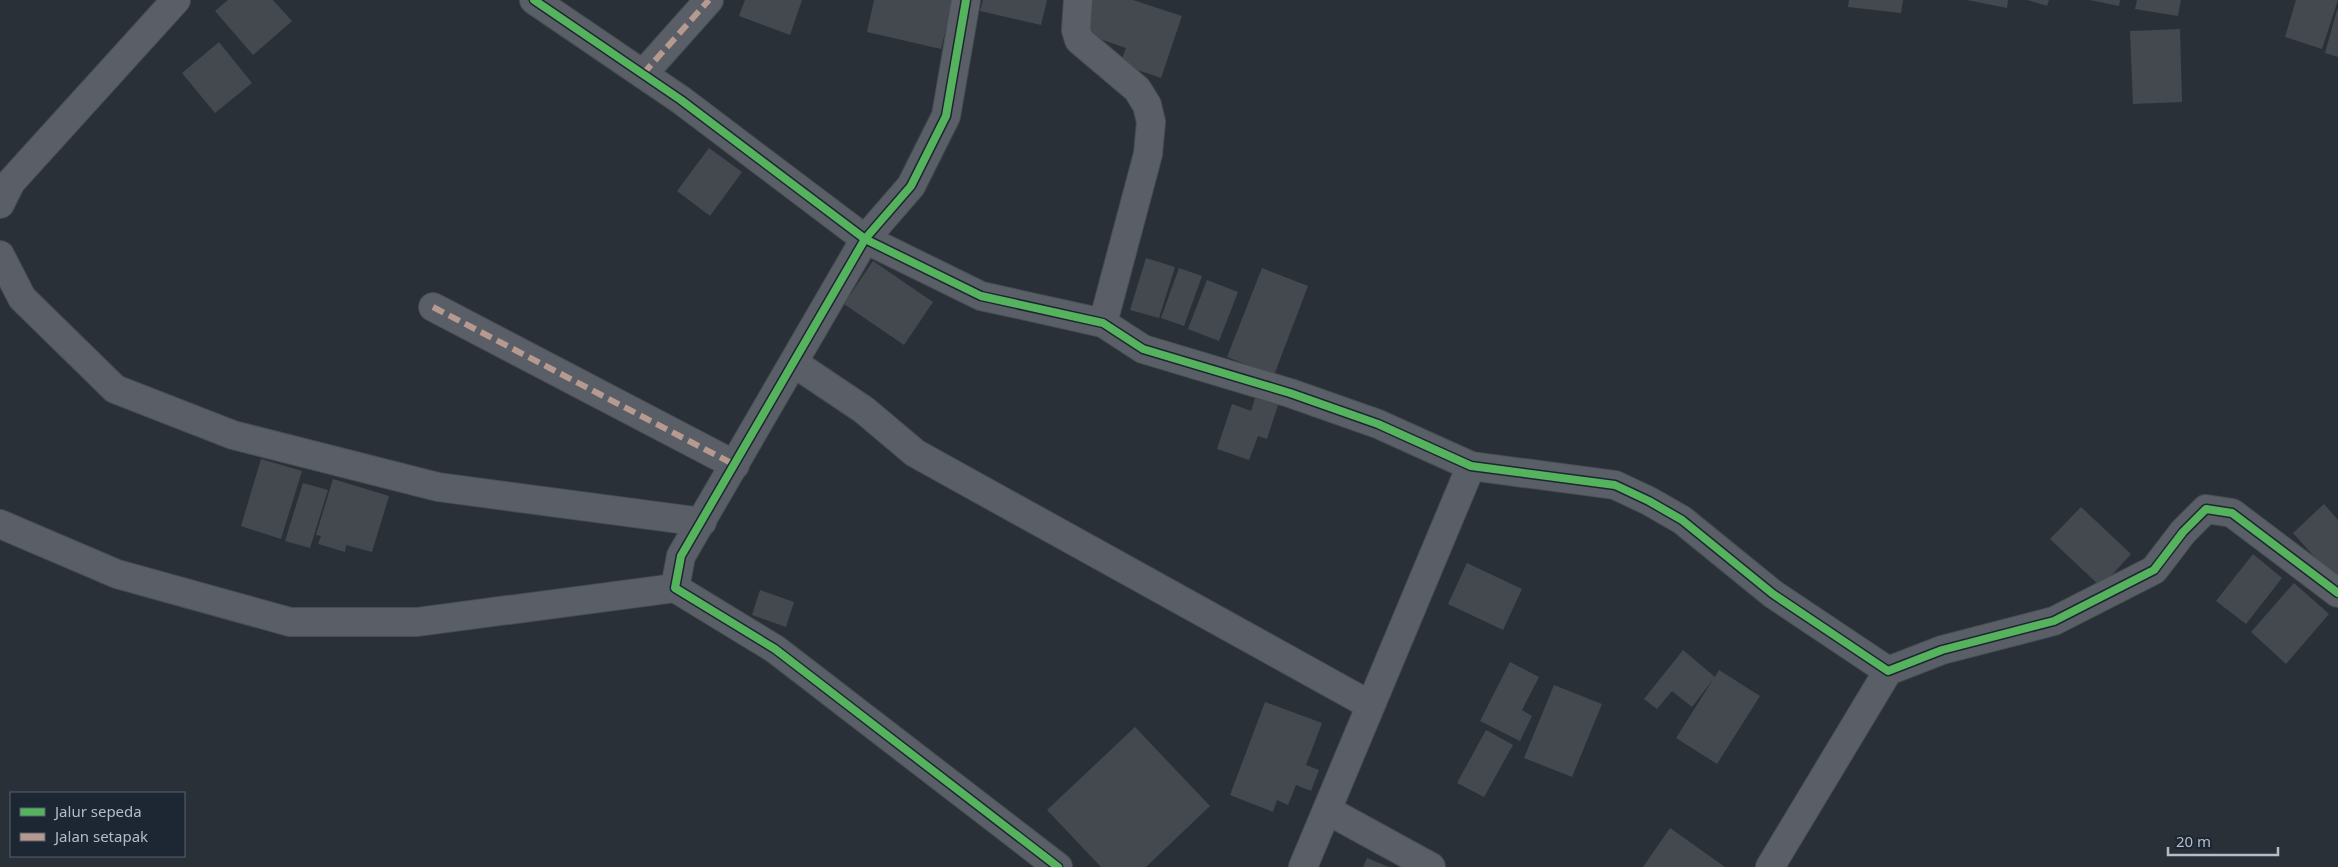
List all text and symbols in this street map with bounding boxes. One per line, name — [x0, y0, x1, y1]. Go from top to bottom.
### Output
legend — [10, 792, 185, 857]
text: Jalur sepeda — [53, 801, 142, 821]
scale bar — [2168, 824, 2278, 856]
text: Jalan setapak — [53, 826, 148, 846]
text: 20 m — [2176, 831, 2211, 851]

